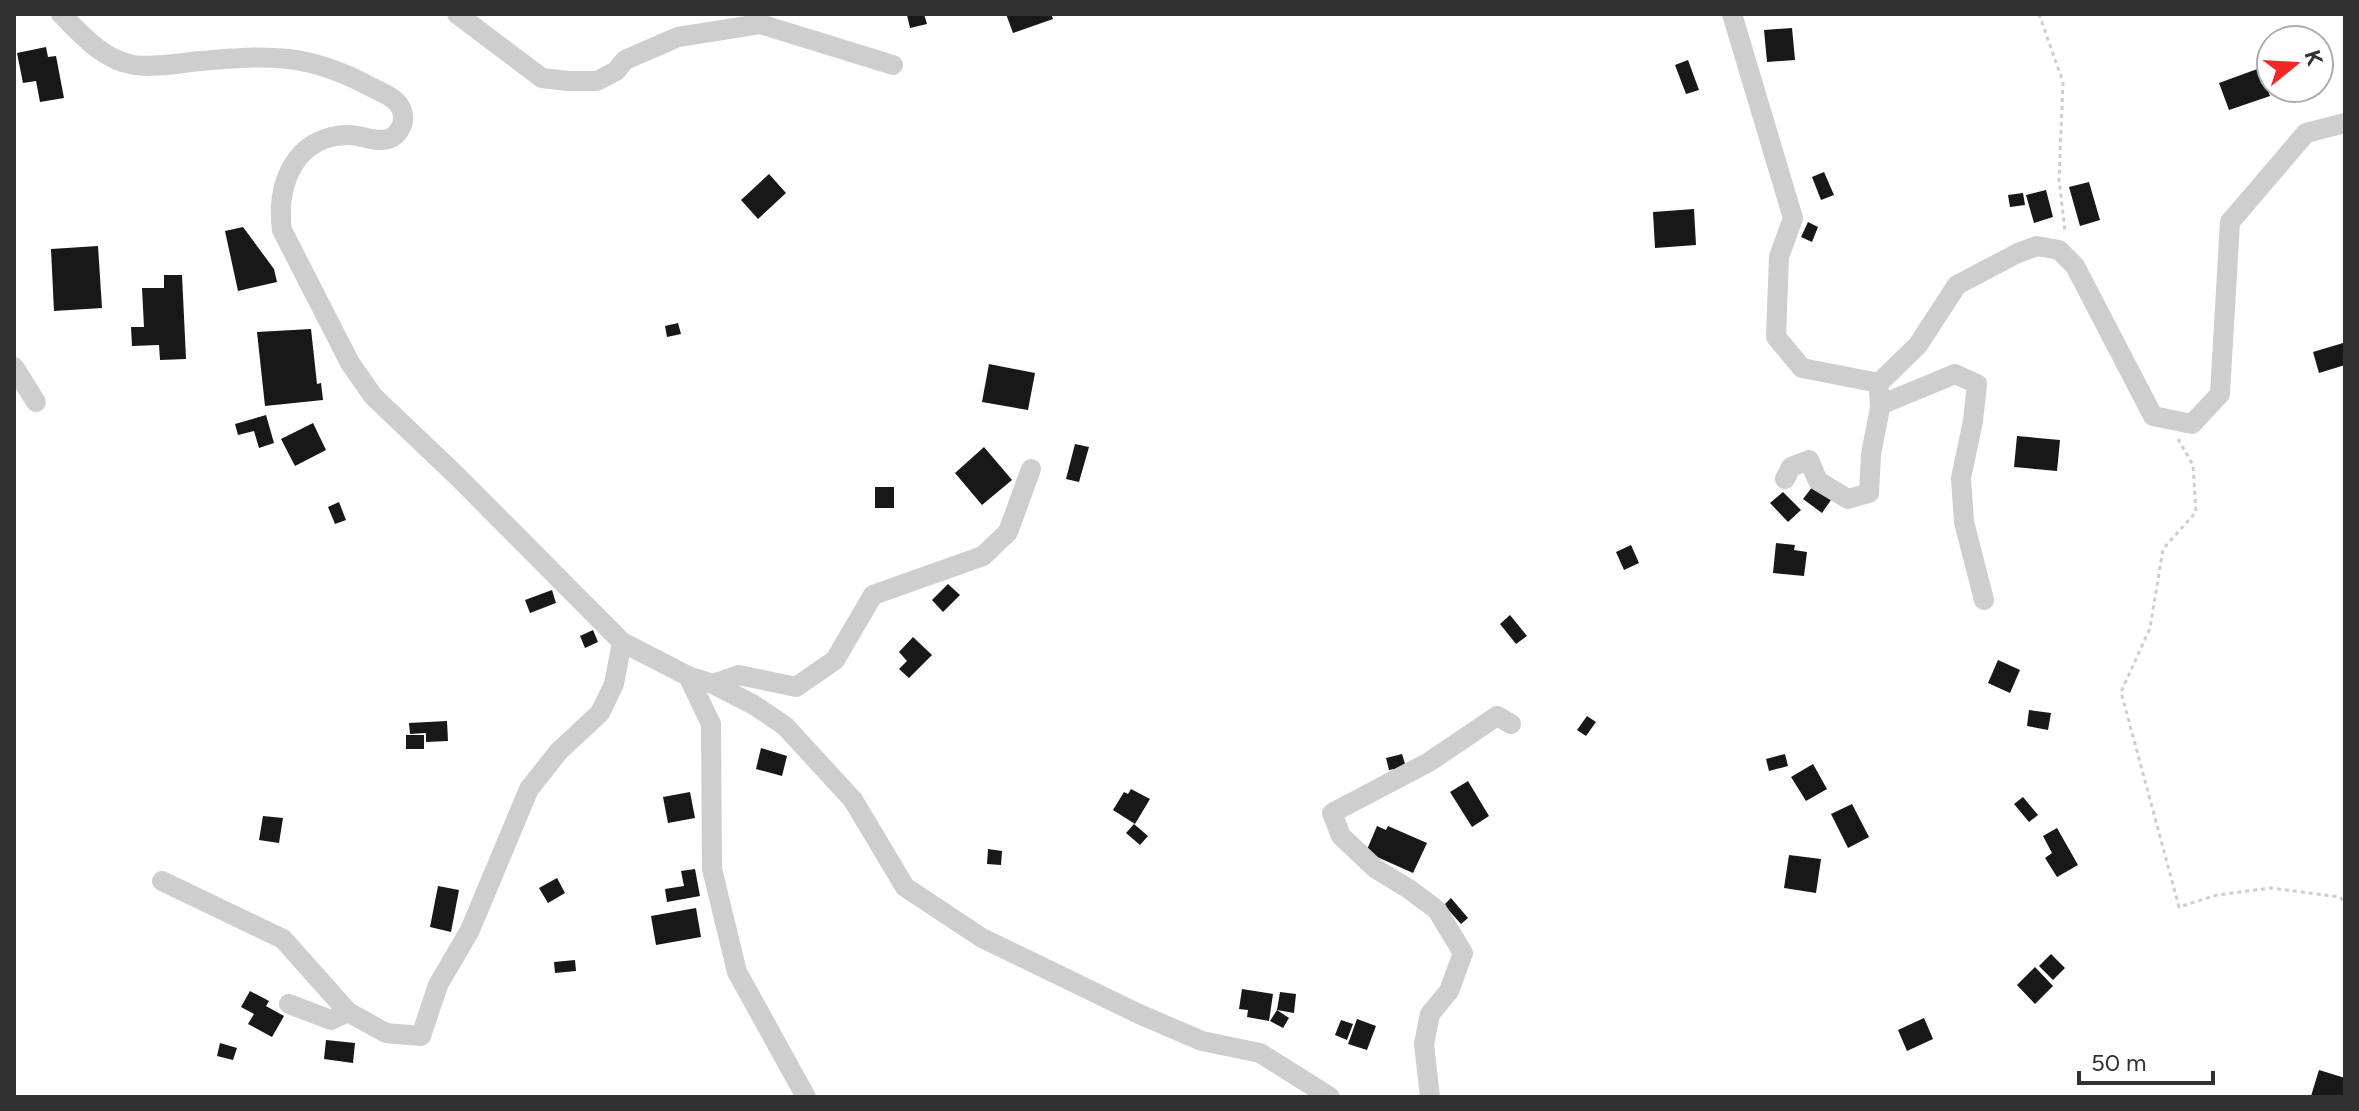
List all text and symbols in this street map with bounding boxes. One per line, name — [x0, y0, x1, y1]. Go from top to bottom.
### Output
north arrow — [2255, 24, 2335, 104]
text: K — [2298, 47, 2329, 69]
scale bar — [2079, 1035, 2213, 1085]
text: 50 m — [2091, 1048, 2147, 1077]

